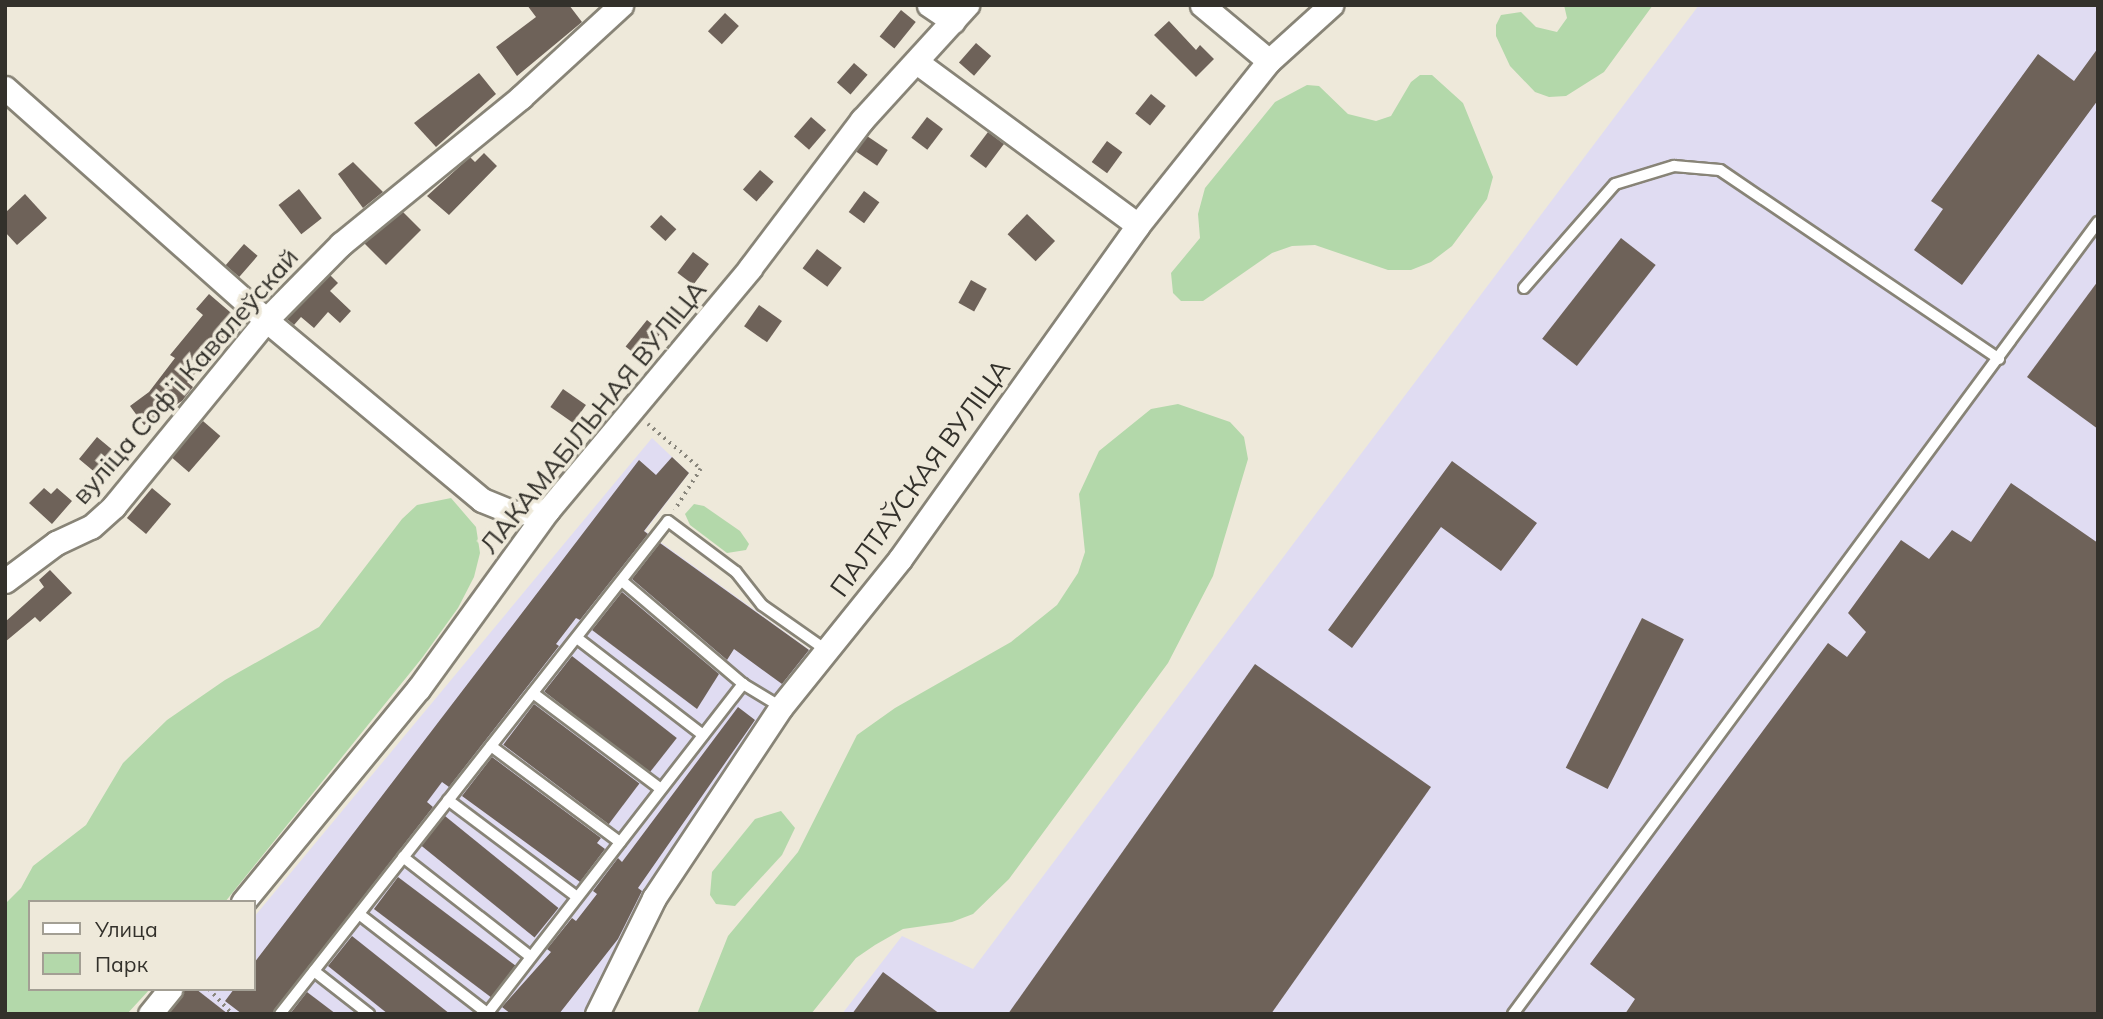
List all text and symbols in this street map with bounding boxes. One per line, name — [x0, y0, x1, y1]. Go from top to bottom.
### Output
street label: вуліца Софʼі Кавалеўскай — [65, 242, 305, 510]
street label: ЛАКАМАБІЛЬНАЯ ВУЛІЦА — [473, 274, 713, 560]
street label: ПАЛТАЎСКАЯ ВУЛІЦА — [823, 353, 1017, 603]
legend — [28, 900, 256, 991]
text: Улица — [95, 916, 158, 942]
text: Парк — [95, 951, 148, 977]

